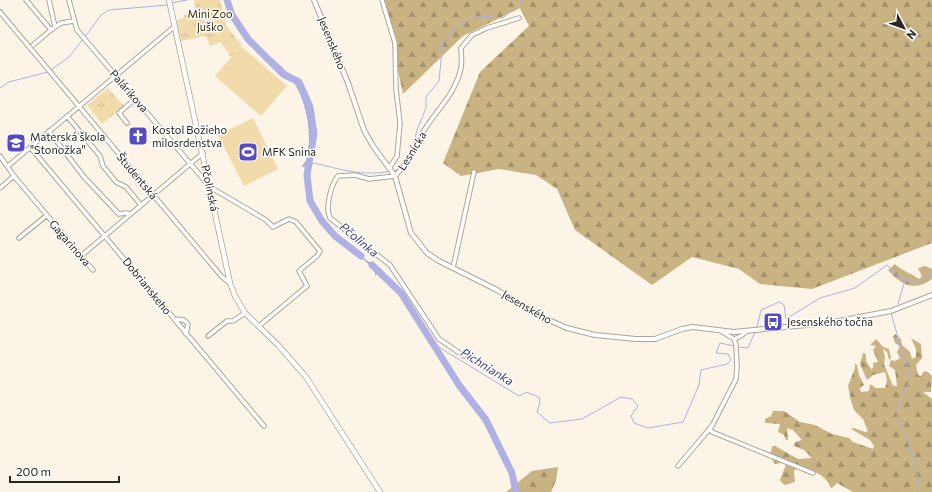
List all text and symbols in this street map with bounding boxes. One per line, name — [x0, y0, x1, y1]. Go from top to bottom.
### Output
park label: Mini Zoo Juško — [187, 7, 233, 34]
north arrow — [884, 8, 924, 48]
street label: Jesenského — [315, 15, 349, 72]
text: N — [904, 28, 920, 42]
street label: Palárikova — [107, 67, 151, 114]
place label: Kostol Božieho milosrdenstva — [152, 123, 227, 149]
church icon: Kostol Božieho milosrdenstva — [127, 125, 149, 147]
street label: Lesnícka — [395, 129, 429, 173]
place label: Materská škola "Stonožka" — [30, 130, 105, 156]
school or university icon: Materská škola "Stonožka" — [5, 132, 27, 154]
sports icon: MFK Snina — [237, 141, 259, 163]
place label: MFK Snina — [262, 145, 316, 158]
street label: Študentská — [114, 149, 161, 202]
street label: Pčolinská — [199, 163, 222, 212]
street label: Gagarinova — [47, 217, 94, 268]
water label: Pčolinka — [337, 219, 382, 259]
street label: Dobrianskeho — [120, 254, 175, 317]
street label: Jesenského — [499, 287, 555, 327]
bus stop icon: Jesenského točňa — [762, 311, 784, 333]
place label: Jesenského točňa — [787, 315, 873, 329]
water label: Pichnianka — [459, 345, 516, 388]
scale bar — [10, 458, 119, 484]
text: 200 m — [16, 464, 51, 478]

